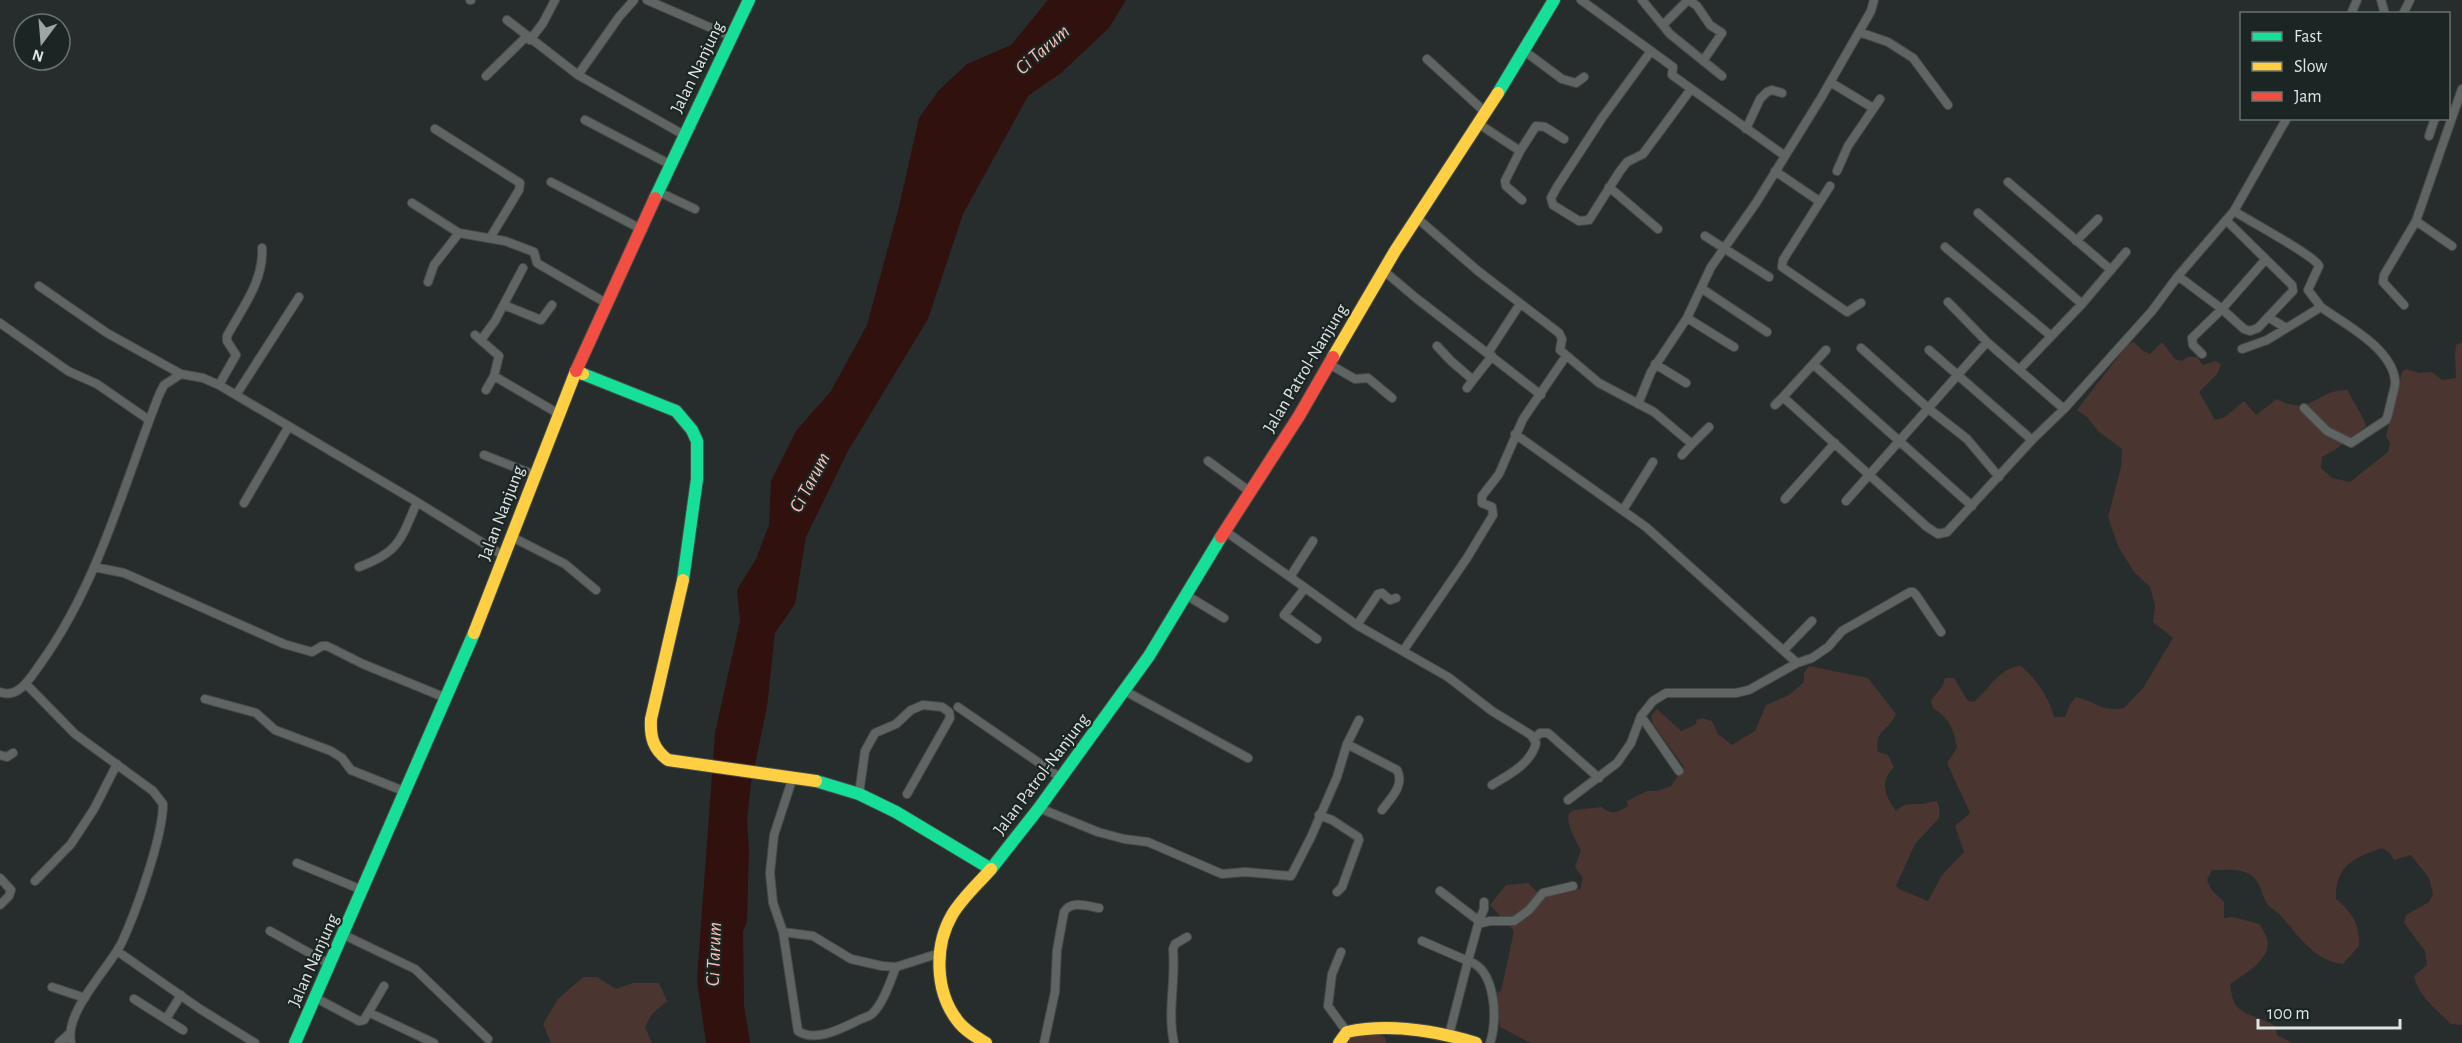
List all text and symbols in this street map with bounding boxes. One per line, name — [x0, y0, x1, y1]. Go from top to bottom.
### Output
north arrow — [12, 12, 72, 72]
legend — [2240, 12, 2450, 120]
street label: Jalan Nanjung — [668, 19, 728, 116]
water label: Ci Tarum — [1012, 21, 1074, 78]
text: Fast — [2294, 28, 2322, 46]
text: N — [31, 46, 46, 65]
text: Slow — [2294, 58, 2327, 76]
text: Jam — [2294, 88, 2322, 106]
street label: Jalan Patrol-Nanjung — [1260, 301, 1351, 436]
water label: Ci Tarum — [786, 449, 834, 516]
street label: Jalan Nanjung — [476, 463, 528, 563]
street label: Jalan Patrol-Nanjung — [991, 710, 1093, 839]
street label: Jalan Nanjung — [285, 911, 342, 1010]
water label: Ci Tarum — [703, 922, 725, 987]
scale bar — [2258, 992, 2400, 1030]
text: 100 m — [2267, 1005, 2310, 1023]

